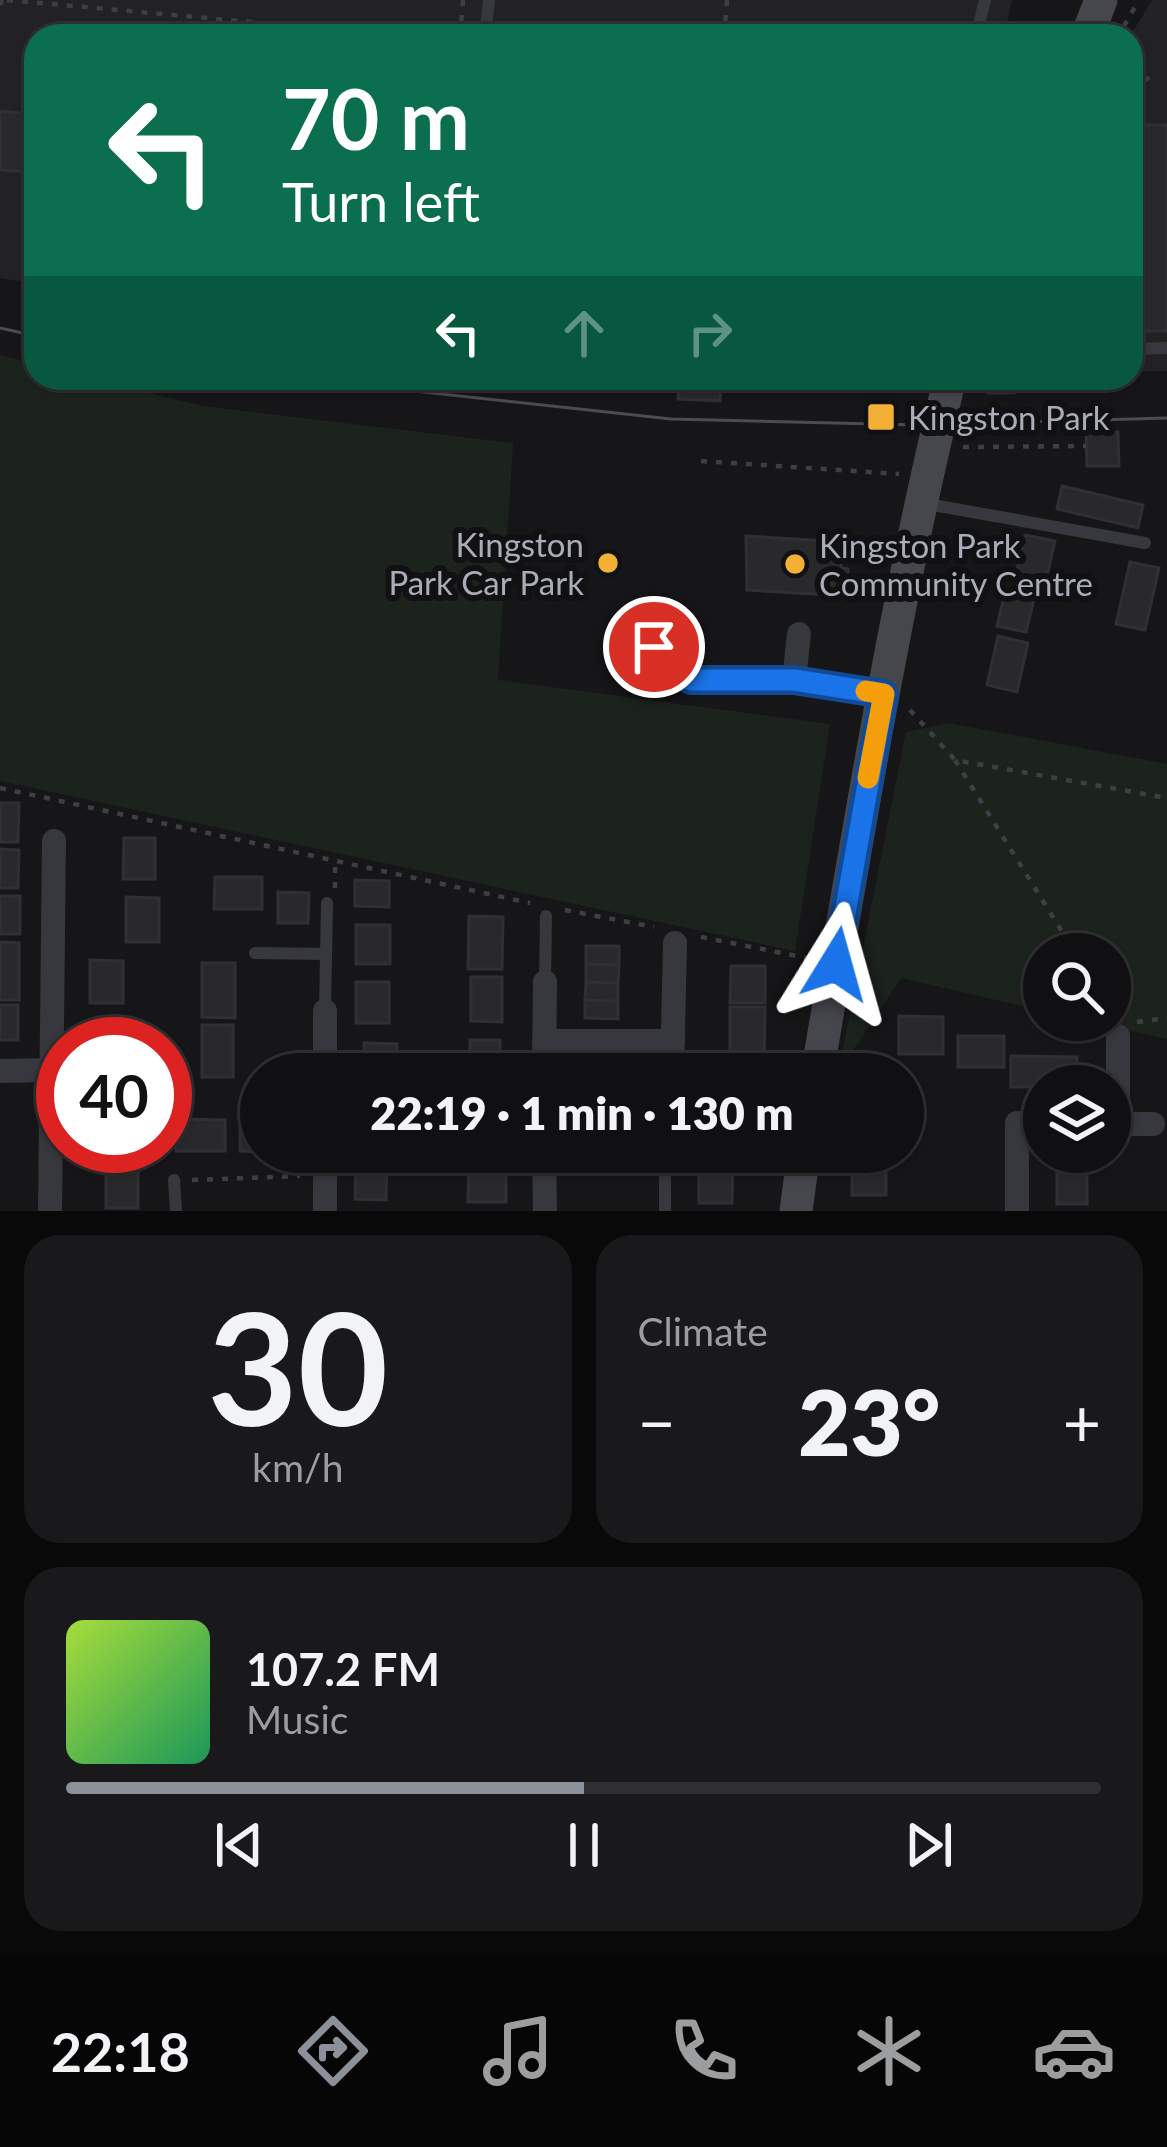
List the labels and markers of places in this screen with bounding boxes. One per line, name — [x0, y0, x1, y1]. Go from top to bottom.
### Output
place label: Kingston Park — [908, 397, 1110, 437]
marker: Kingston Park — [865, 401, 897, 433]
place label: Kingston Park Car Park — [388, 524, 584, 602]
place label: Kingston Park Community Centre — [819, 525, 1093, 603]
marker: Kingston Park Car Park — [595, 550, 621, 576]
marker: Kingston Park Community Centre — [782, 551, 808, 577]
pin — [603, 596, 705, 698]

